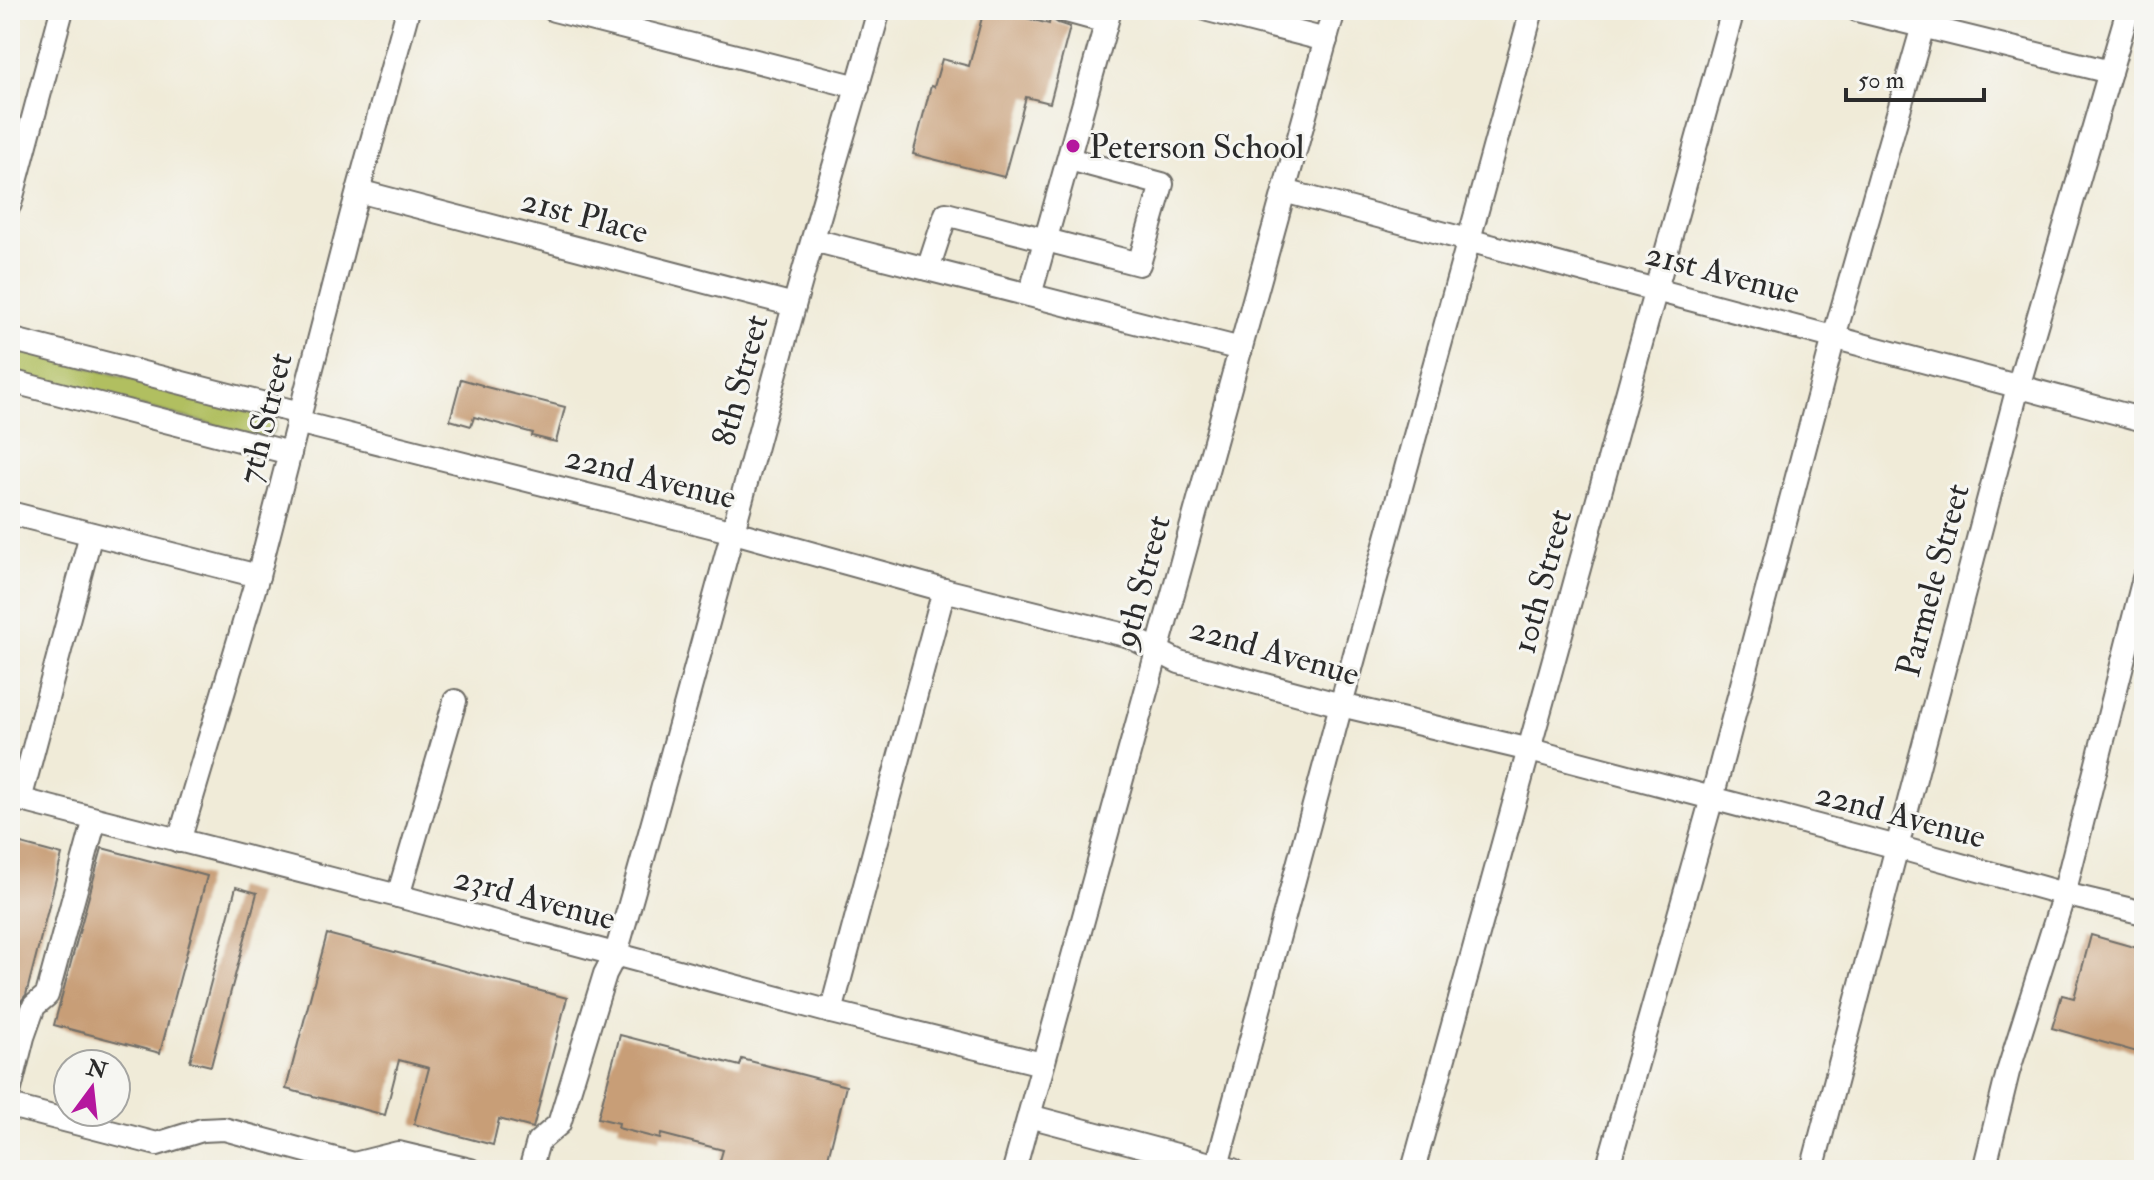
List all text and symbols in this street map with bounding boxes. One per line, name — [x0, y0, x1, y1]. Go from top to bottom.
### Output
scale bar — [1846, 52, 1984, 102]
text: 50 m — [1858, 65, 1905, 96]
place label: Peterson School — [1089, 126, 1305, 169]
marker: Peterson School — [1064, 137, 1082, 155]
street label: 21st Place — [516, 179, 653, 254]
street label: 21st Avenue — [1641, 232, 1804, 315]
street label: 8th Street — [702, 310, 779, 451]
street label: 7th Street — [228, 348, 302, 488]
street label: 22nd Avenue — [561, 436, 740, 519]
street label: Parmele Street — [1887, 479, 1980, 682]
street label: 10th Street — [1503, 505, 1582, 658]
street label: 9th Street — [1103, 510, 1181, 655]
street label: 22nd Avenue — [1185, 607, 1364, 696]
street label: 22nd Avenue — [1811, 772, 1990, 859]
street label: 23rd Avenue — [449, 856, 620, 941]
north arrow — [52, 1048, 132, 1128]
text: N — [83, 1053, 110, 1086]

